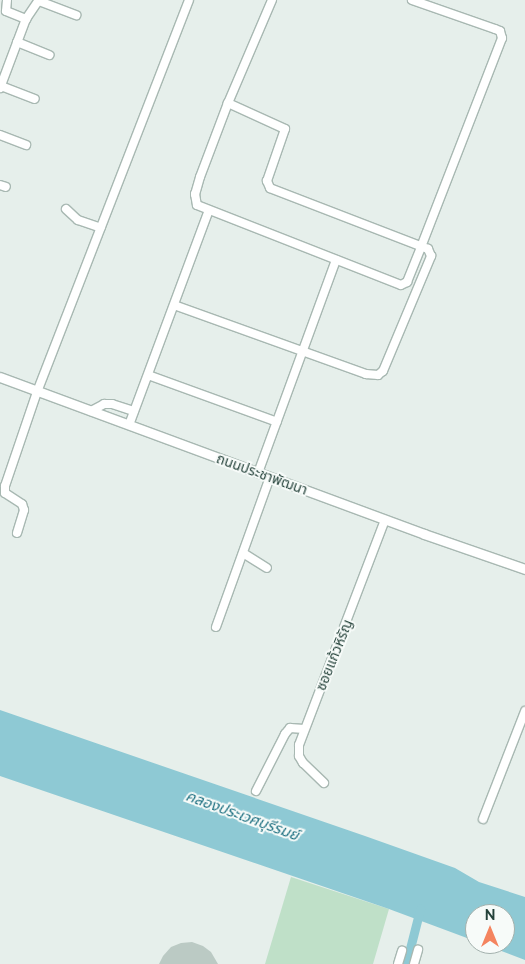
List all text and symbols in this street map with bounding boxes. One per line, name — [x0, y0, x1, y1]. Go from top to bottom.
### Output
street label: ถนนประชาพัฒนา — [214, 450, 310, 498]
street label: ซอยแก้วหิรัญ — [312, 617, 356, 693]
water label: คลองประเวศบุรีรมย์ — [183, 787, 301, 845]
north arrow — [465, 904, 515, 954]
text: N — [485, 907, 495, 923]

